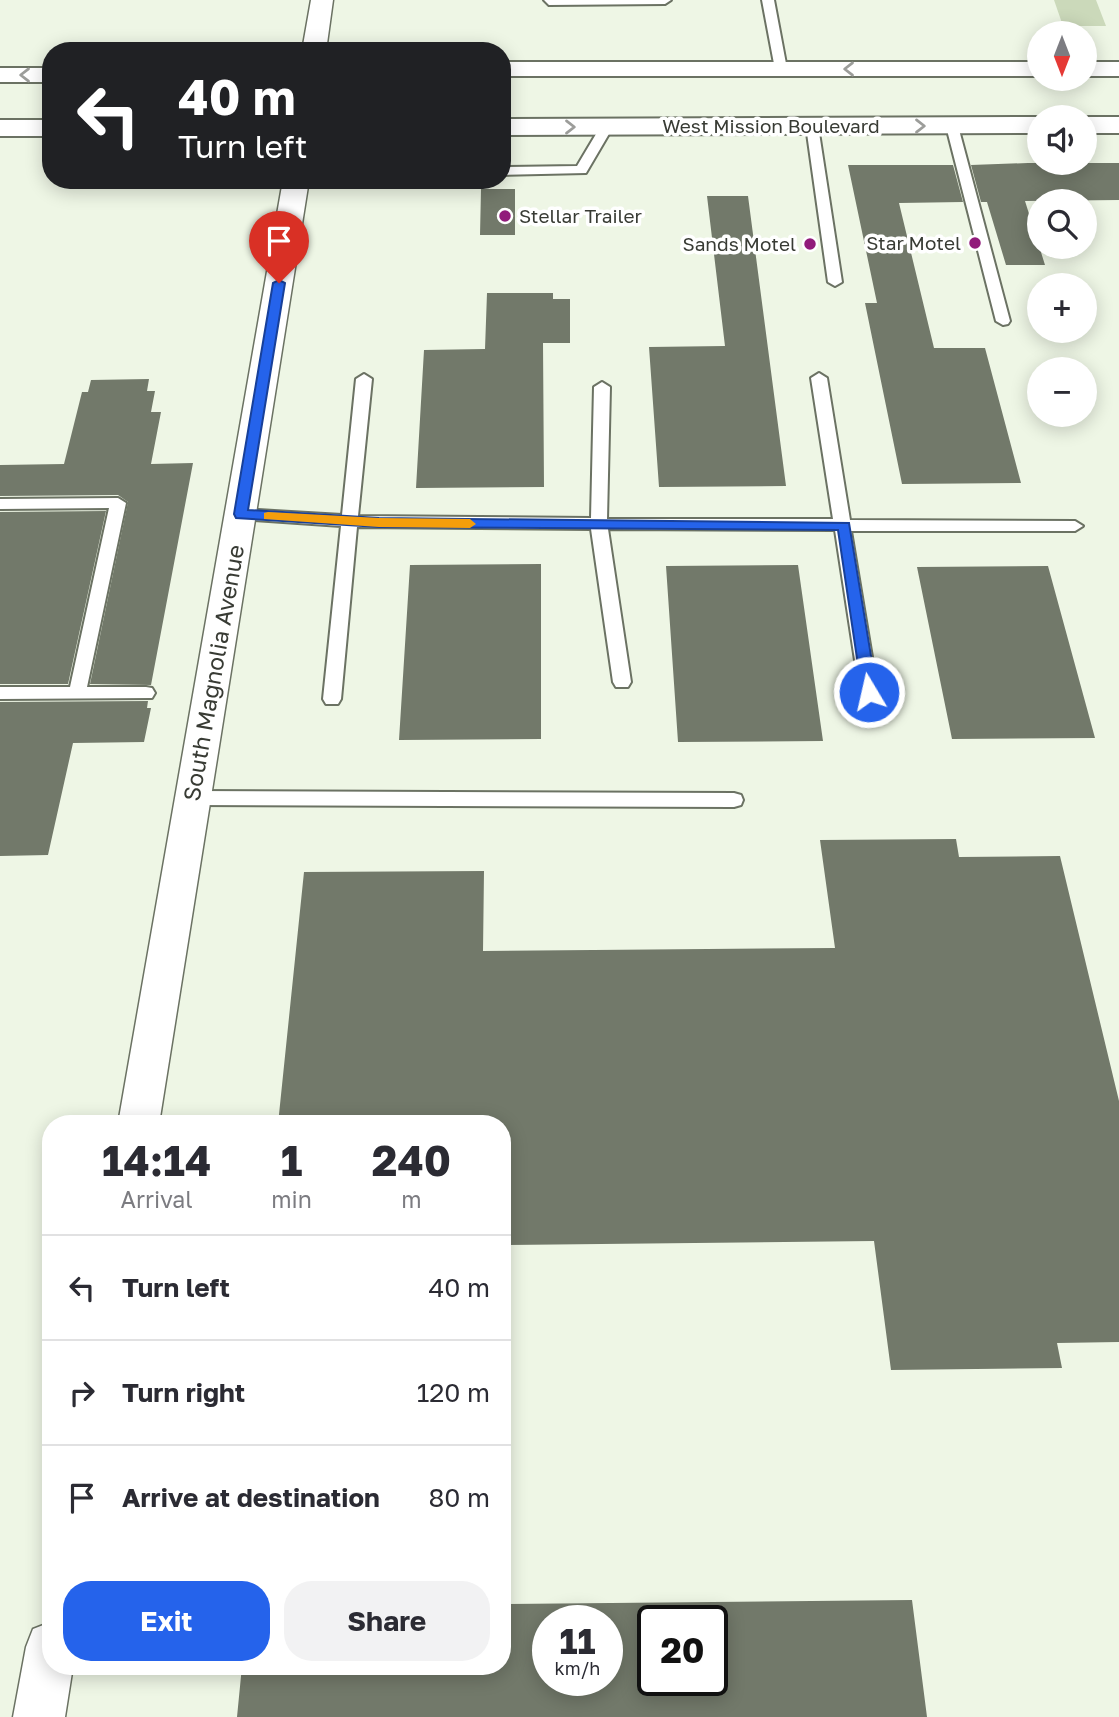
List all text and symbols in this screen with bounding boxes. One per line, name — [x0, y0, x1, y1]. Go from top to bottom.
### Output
north arrow — [1027, 21, 1097, 91]
map controls — [1027, 21, 1097, 427]
one-way arrow — [843, 61, 854, 77]
one-way arrow — [20, 67, 30, 83]
text: 40 m — [178, 67, 296, 126]
icon: left — [63, 70, 154, 161]
button: sound — [1027, 105, 1097, 175]
street label: West Mission Boulevard — [662, 114, 880, 137]
one-way arrow — [916, 118, 926, 134]
one-way arrow — [566, 119, 576, 135]
text: Turn left — [178, 127, 307, 165]
button: search — [1027, 189, 1097, 259]
place label: Stellar Trailer — [519, 204, 642, 227]
marker: Stellar Trailer — [497, 208, 513, 224]
pin — [249, 211, 309, 283]
icon: arrive — [260, 222, 298, 260]
place label: Star Motel — [866, 231, 961, 254]
place label: Sands Motel — [682, 232, 796, 255]
marker: Star Motel — [967, 235, 983, 251]
marker: Sands Motel — [802, 236, 818, 252]
button: + — [1027, 273, 1097, 343]
button: − — [1027, 357, 1097, 427]
street label: South Magnolia Avenue — [177, 542, 249, 803]
position arrow — [832, 655, 906, 729]
text: 14:14 — [102, 1135, 211, 1185]
text: 1 — [281, 1135, 302, 1185]
text: 240 — [372, 1135, 451, 1185]
text: Arrival — [121, 1185, 193, 1213]
text: min — [271, 1185, 312, 1213]
text: m — [401, 1185, 422, 1213]
icon: left — [63, 1269, 101, 1307]
text: Turn left — [122, 1272, 230, 1303]
text: 40 m — [429, 1272, 490, 1303]
icon: right — [63, 1374, 101, 1412]
text: Turn right — [122, 1377, 245, 1408]
text: 120 m — [417, 1377, 490, 1408]
icon: arrive — [63, 1479, 101, 1517]
text: Arrive at destination — [122, 1482, 380, 1513]
text: 80 m — [429, 1482, 490, 1513]
button: Exit — [63, 1581, 270, 1661]
button: Share — [284, 1581, 490, 1661]
speed limit sign: 20 — [637, 1605, 728, 1696]
text: 11 — [559, 1620, 596, 1662]
text: km/h — [555, 1657, 600, 1679]

